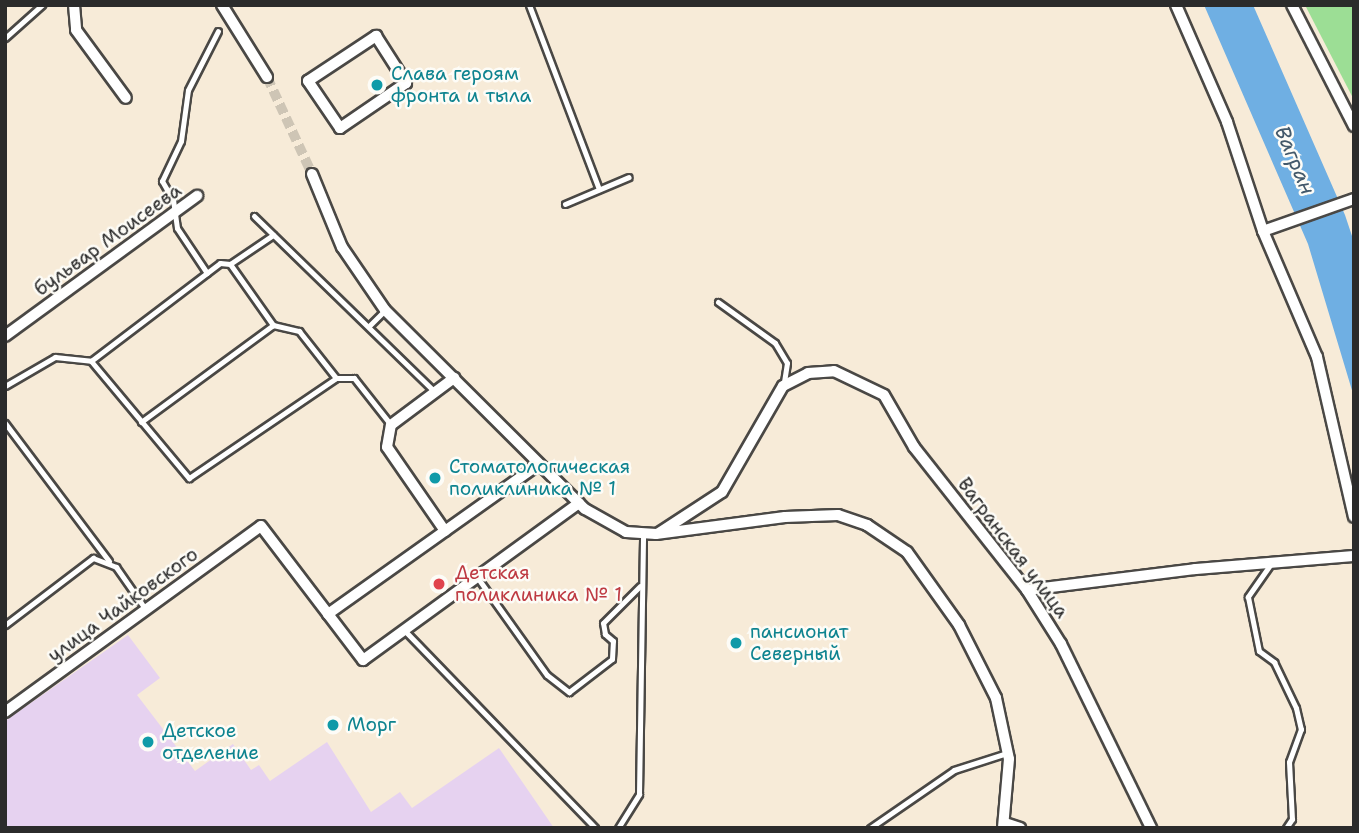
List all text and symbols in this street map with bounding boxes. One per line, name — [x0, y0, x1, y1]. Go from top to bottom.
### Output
place label: Слава героям фронта и тыла — [391, 63, 531, 107]
marker: Слава героям фронта и тыла — [369, 77, 385, 93]
water label: Вагран — [1269, 122, 1321, 198]
street label: бульвар Моисеева — [30, 179, 186, 301]
place label: Стоматологическая поликлиника № 1 — [449, 456, 630, 500]
marker: Стоматологическая поликлиника № 1 — [427, 470, 443, 486]
street label: Вагранская улица — [953, 473, 1073, 623]
street label: улица Чайковского — [43, 543, 203, 667]
place label: Детская поликлиника № 1 — [455, 562, 622, 606]
marker: Детская поликлиника № 1 — [429, 574, 449, 594]
place label: пансионат Северный — [750, 621, 848, 665]
marker: пансионат Северный — [728, 635, 744, 651]
place label: Морг — [347, 714, 396, 736]
marker: Морг — [325, 717, 341, 733]
place label: Детское отделение — [162, 720, 259, 764]
marker: Детское отделение — [140, 734, 156, 750]

